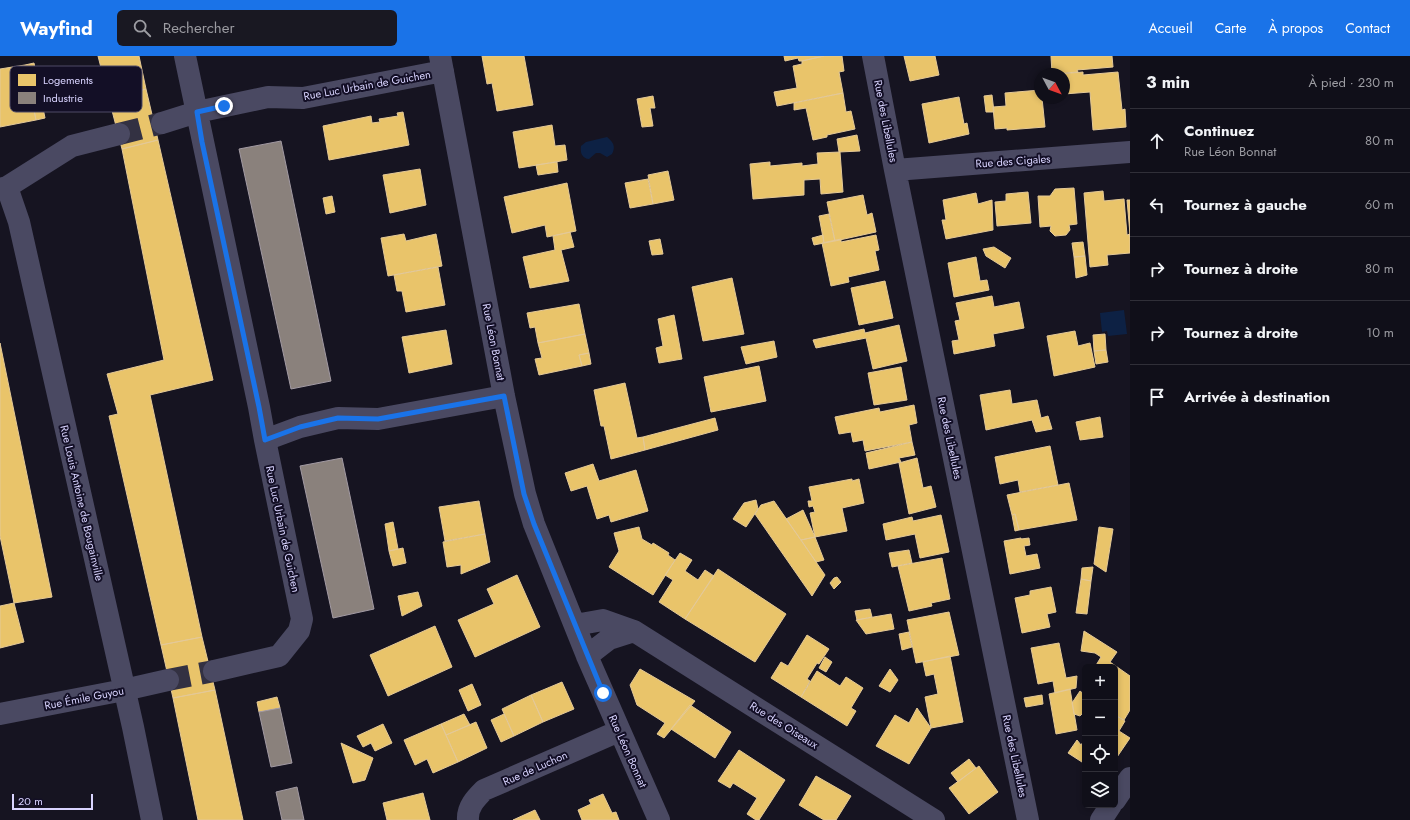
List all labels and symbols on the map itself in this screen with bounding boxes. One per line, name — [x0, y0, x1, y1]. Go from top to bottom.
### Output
legend — [10, 66, 142, 112]
street label: Rue Luc Urbain de Guichen — [302, 66, 432, 104]
north arrow — [1034, 68, 1070, 104]
text: Logements — [43, 72, 94, 88]
street label: Rue des Libellules — [870, 78, 902, 164]
text: Industrie — [43, 90, 83, 106]
route end — [215, 97, 233, 115]
street label: Rue des Cigales — [975, 150, 1052, 172]
street label: Rue Léon Bonnat — [479, 302, 509, 382]
street label: Rue des Libellules — [933, 395, 967, 481]
street label: Rue Louis Antoine de Bougainville — [56, 424, 108, 583]
street label: Rue Luc Urbain de Guichen — [262, 464, 304, 594]
street label: Rue Émile Guyou — [43, 682, 125, 714]
route start — [594, 684, 612, 702]
street label: Rue des Oiseaux — [747, 698, 822, 753]
street label: Rue Léon Bonnat — [605, 712, 651, 790]
street label: Rue des Libellules — [998, 713, 1032, 799]
street label: Rue de Luchon — [500, 747, 570, 789]
scale bar — [12, 792, 93, 811]

